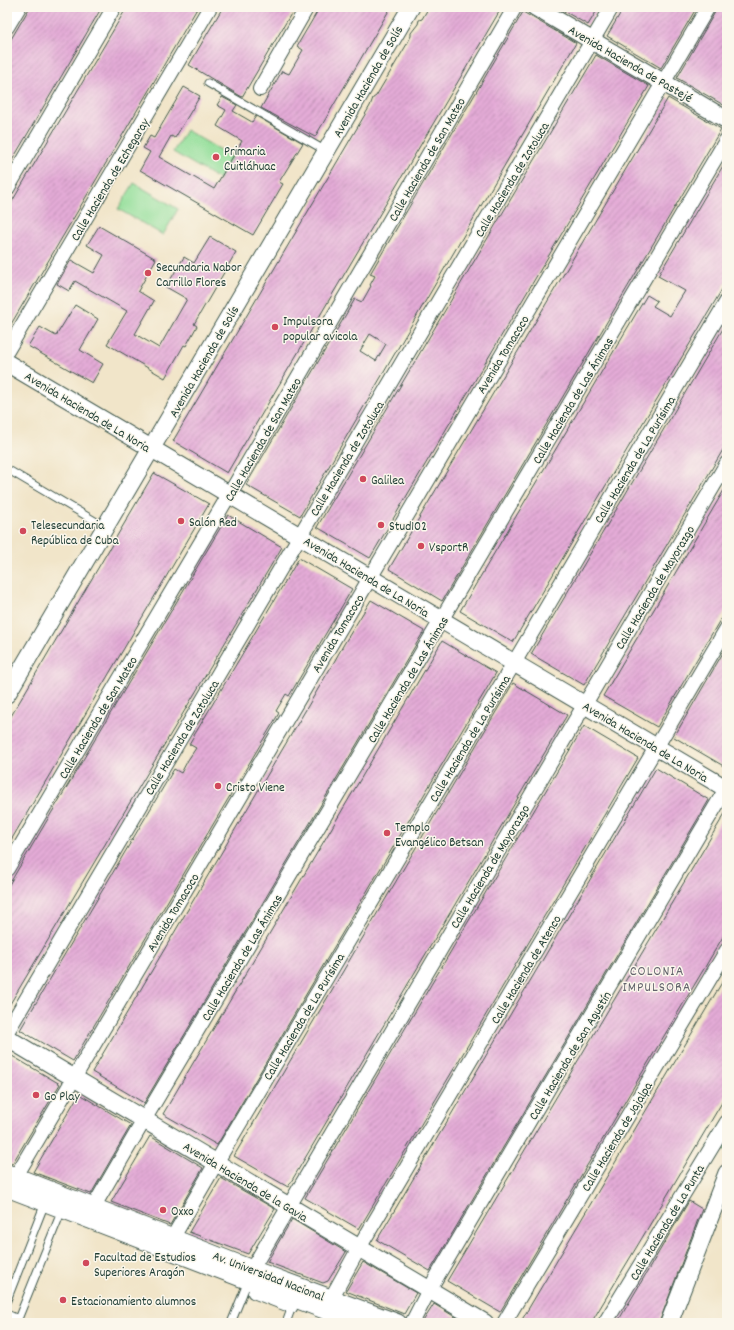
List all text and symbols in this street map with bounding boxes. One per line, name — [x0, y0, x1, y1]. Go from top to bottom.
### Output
street label: Avenida Hacienda de Pastejé — [564, 22, 696, 109]
street label: Avenida Hacienda de Solís — [329, 23, 409, 142]
street label: Calle Hacienda de San Mateo — [385, 95, 472, 226]
street label: Calle Hacienda de Echegaray — [67, 115, 156, 245]
street label: Calle Hacienda de Zotoluca — [471, 118, 556, 242]
place label: Primaria Cuitláhuac — [224, 143, 276, 177]
marker: Primaria Cuitláhuac — [211, 152, 221, 162]
place label: Secundaria Nabor Carrillo Flores — [156, 259, 242, 293]
marker: Secundaria Nabor Carrillo Flores — [143, 268, 153, 278]
street label: Avenida Hacienda de Solís — [165, 303, 245, 422]
street label: Avenida Tomacoco — [473, 312, 535, 398]
place label: Impulsora popular avicola — [283, 313, 358, 347]
marker: Impulsora popular avicola — [270, 322, 280, 332]
street label: Calle Hacienda de Las Ánimas — [529, 334, 620, 468]
street label: Avenida Hacienda de La Noria — [20, 368, 154, 459]
street label: Calle Hacienda de San Mateo — [221, 375, 308, 506]
street label: Calle Hacienda de La Purísima — [591, 392, 682, 528]
street label: Calle Hacienda de Zotoluca — [306, 397, 391, 521]
place label: Galilea — [371, 472, 405, 491]
marker: Galilea — [358, 474, 368, 484]
place label: Salón Red — [189, 514, 237, 533]
marker: Salón Red — [176, 516, 186, 526]
place label: Telesecundaria República de Cuba — [31, 517, 119, 551]
place label: Stud102 — [389, 518, 427, 537]
marker: Stud102 — [376, 520, 386, 530]
street label: Calle Hacienda de Mayorazgo — [612, 523, 701, 654]
marker: Telesecundaria República de Cuba — [18, 526, 28, 536]
street label: Avenida Hacienda de La Noria — [299, 533, 433, 624]
place label: VsportR — [429, 539, 468, 558]
marker: VsportR — [416, 541, 426, 551]
street label: Avenida Tomacoco — [308, 591, 370, 677]
street label: Calle Hacienda de Las Ánimas — [364, 613, 455, 747]
street label: Calle Hacienda de San Mateo — [55, 653, 144, 783]
street label: Calle Hacienda de La Purísima — [426, 671, 517, 807]
street label: Calle Hacienda de Zotoluca — [141, 676, 226, 800]
street label: Avenida Hacienda de La Noria — [578, 698, 712, 789]
place label: Cristo Viene — [226, 779, 285, 798]
marker: Cristo Viene — [213, 781, 223, 791]
street label: Calle Hacienda de Mayorazgo — [447, 802, 536, 933]
place label: Templo Evangélico Betsan — [395, 819, 483, 853]
marker: Templo Evangélico Betsan — [382, 828, 392, 838]
street label: Avenida Tomacoco — [143, 870, 205, 956]
street label: Calle Hacienda de Las Ánimas — [198, 891, 289, 1025]
street label: Calle Hacienda de Atenco — [487, 912, 567, 1028]
street label: Calle Hacienda de La Purísima — [260, 949, 351, 1085]
district label: COLONIA IMPULSORA — [622, 962, 692, 998]
street label: Calle Hacienda de San Agustín — [525, 988, 617, 1124]
street label: Calle Hacienda de Jajalpa — [578, 1078, 659, 1196]
place label: Go Play — [44, 1088, 80, 1107]
marker: Go Play — [31, 1090, 41, 1100]
street label: Avenida Hacienda de la Gavia — [179, 1138, 311, 1228]
street label: Calle Hacienda de La Punta — [626, 1161, 711, 1285]
place label: Oxxo — [171, 1203, 194, 1222]
marker: Oxxo — [158, 1205, 168, 1215]
street label: Av. Universidad Nacional — [209, 1247, 327, 1307]
place label: Facultad de Estudios Superiores Aragón — [94, 1249, 196, 1283]
marker: Facultad de Estudios Superiores Aragón — [81, 1258, 91, 1268]
place label: Estacionamiento alumnos — [71, 1293, 196, 1312]
marker: Estacionamiento alumnos — [58, 1295, 68, 1305]

